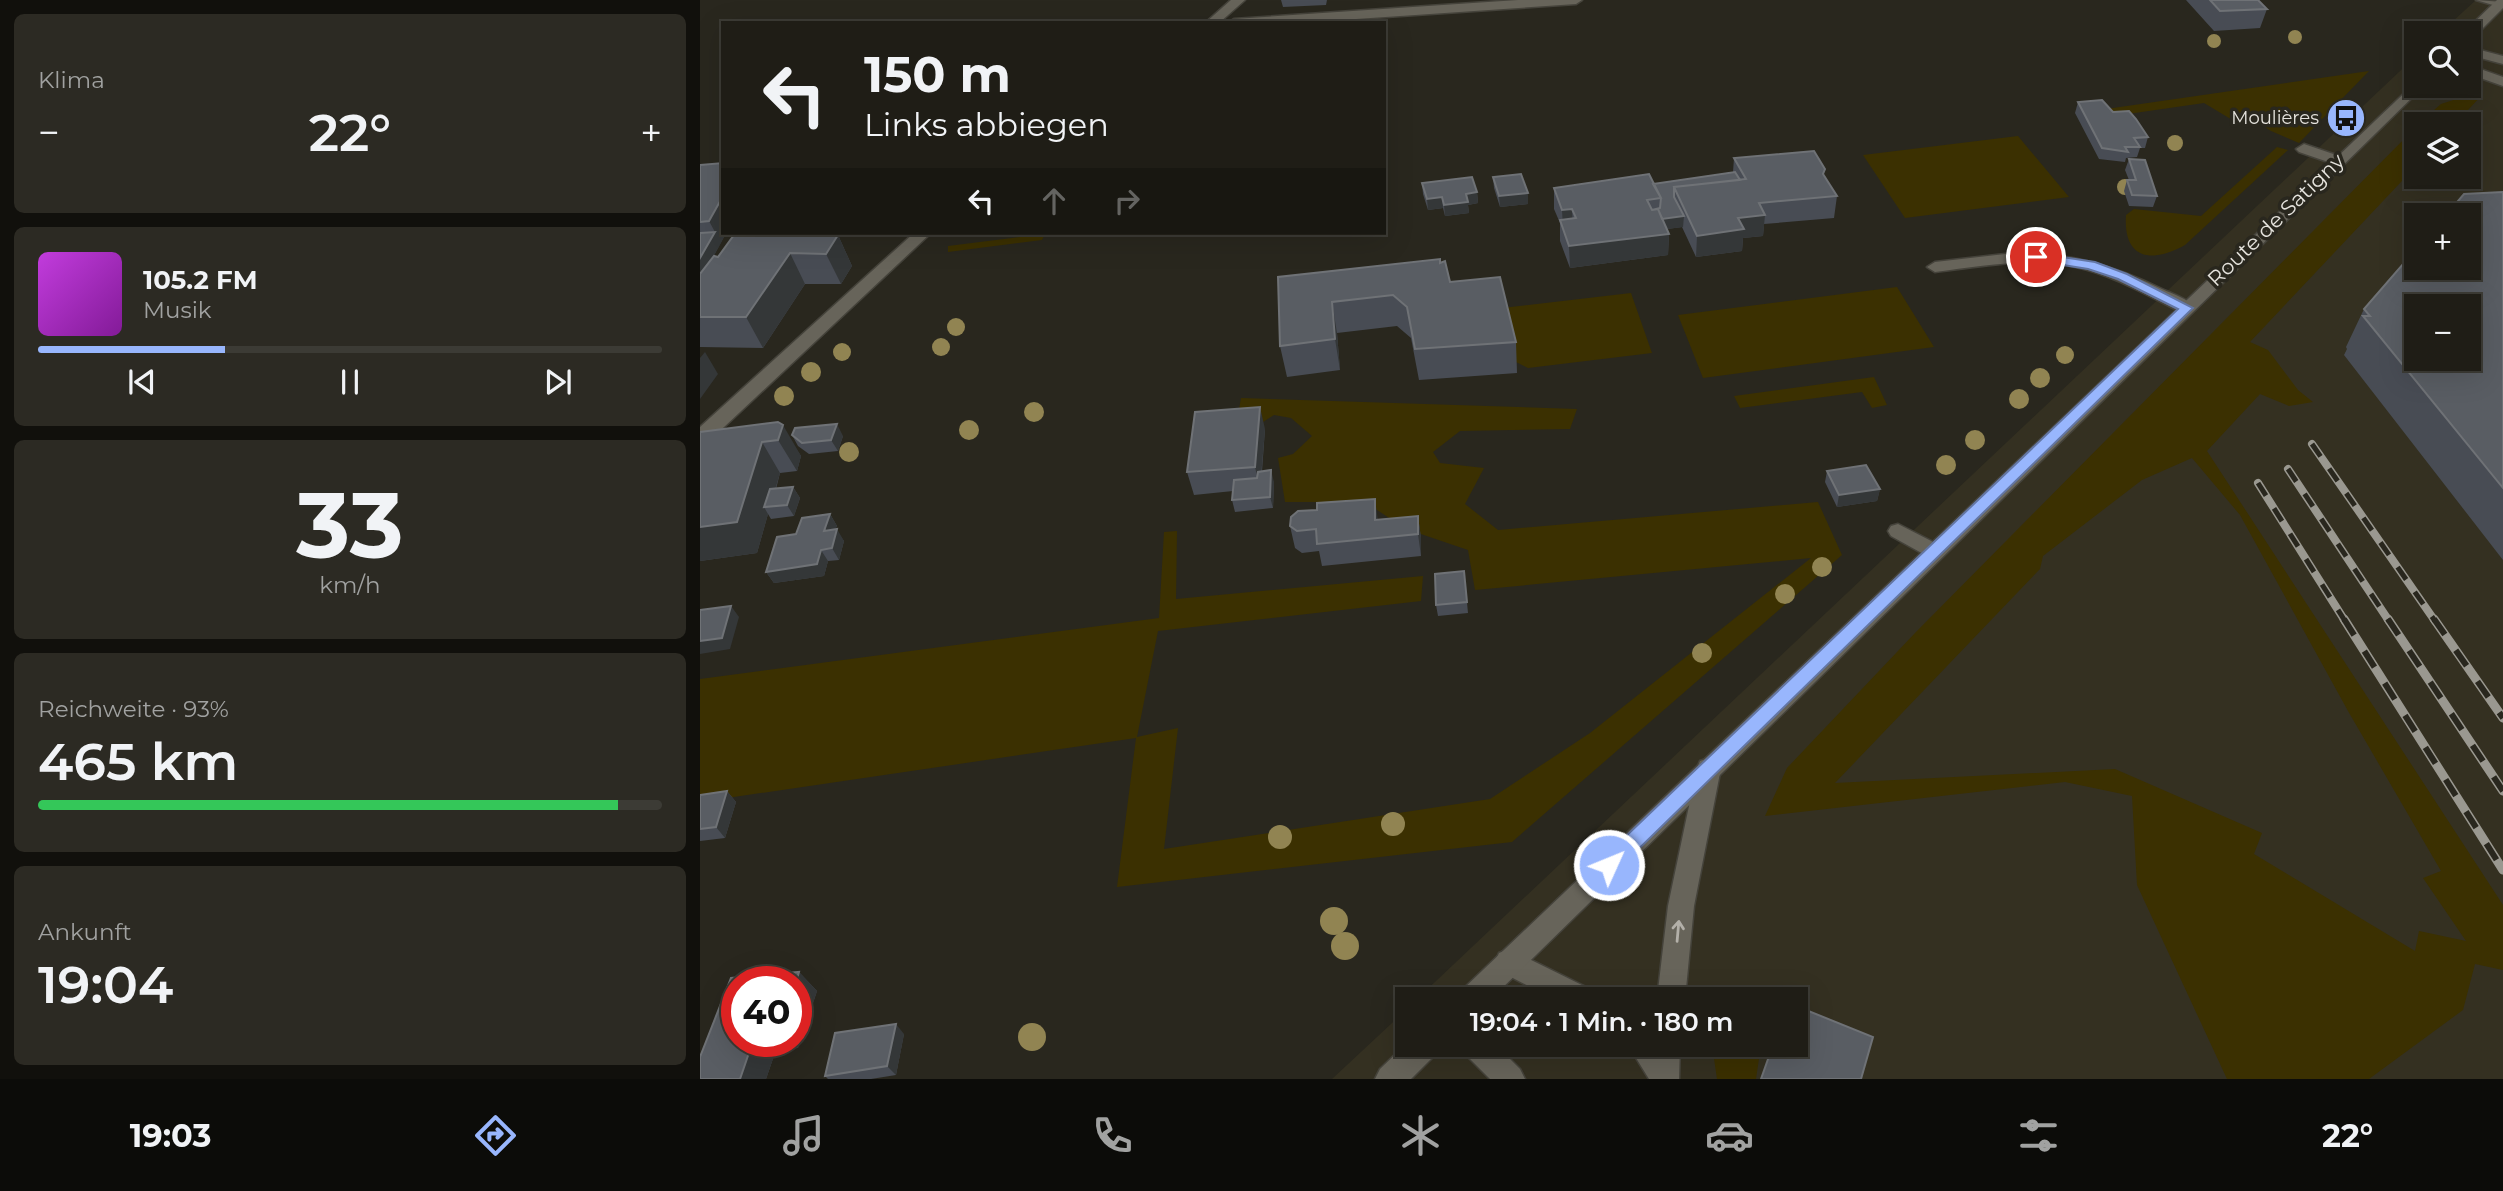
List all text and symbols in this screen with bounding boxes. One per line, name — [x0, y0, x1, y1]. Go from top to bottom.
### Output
map controls — [2404, 21, 2481, 371]
button: search — [2404, 21, 2481, 98]
text: 150 m — [864, 45, 1011, 104]
icon: left — [749, 49, 840, 140]
text: Klima — [38, 66, 105, 94]
bus stop icon: Moulières — [2325, 97, 2367, 139]
text: 22° — [309, 101, 391, 164]
text: Links abbiegen — [864, 105, 1109, 144]
place label: Moulières — [2231, 107, 2319, 129]
text: − — [38, 109, 60, 156]
text: + — [640, 109, 662, 156]
button: layers — [2404, 112, 2481, 189]
street label: Route de Satigny — [2202, 148, 2350, 291]
icon: left — [962, 182, 1000, 220]
icon: ahead — [1035, 182, 1073, 220]
icon: right — [1108, 182, 1146, 220]
button: + — [2404, 203, 2481, 280]
pin — [2006, 227, 2066, 287]
icon: arrive — [2017, 238, 2055, 276]
text: 105.2 FM — [143, 264, 258, 296]
button: − — [2404, 294, 2481, 371]
text: Musik — [143, 296, 212, 324]
icon: previous — [123, 363, 161, 401]
icon: pause — [331, 363, 369, 401]
icon: next — [539, 363, 577, 401]
text: 33 — [296, 470, 404, 581]
text: km/h — [319, 571, 381, 599]
text: Reichweite · 93% — [38, 695, 229, 723]
text: 465 km — [38, 730, 238, 793]
position arrow — [1572, 828, 1646, 902]
text: Ankunft — [38, 918, 132, 946]
one-way arrow — [1672, 921, 1685, 943]
text: 19:04 — [38, 953, 173, 1016]
speed limit sign: 40 — [721, 966, 812, 1057]
text: 19:04 · 1 Min. · 180 m — [1470, 1006, 1733, 1038]
icon: directions — [471, 1111, 520, 1160]
icon: music — [779, 1111, 828, 1160]
icon: phone — [1088, 1111, 1137, 1160]
icon: climate — [1396, 1111, 1445, 1160]
icon: car — [1705, 1111, 1754, 1160]
icon: filters — [2014, 1111, 2063, 1160]
text: 19:03 — [130, 1116, 211, 1155]
text: 22° — [2322, 1116, 2373, 1155]

